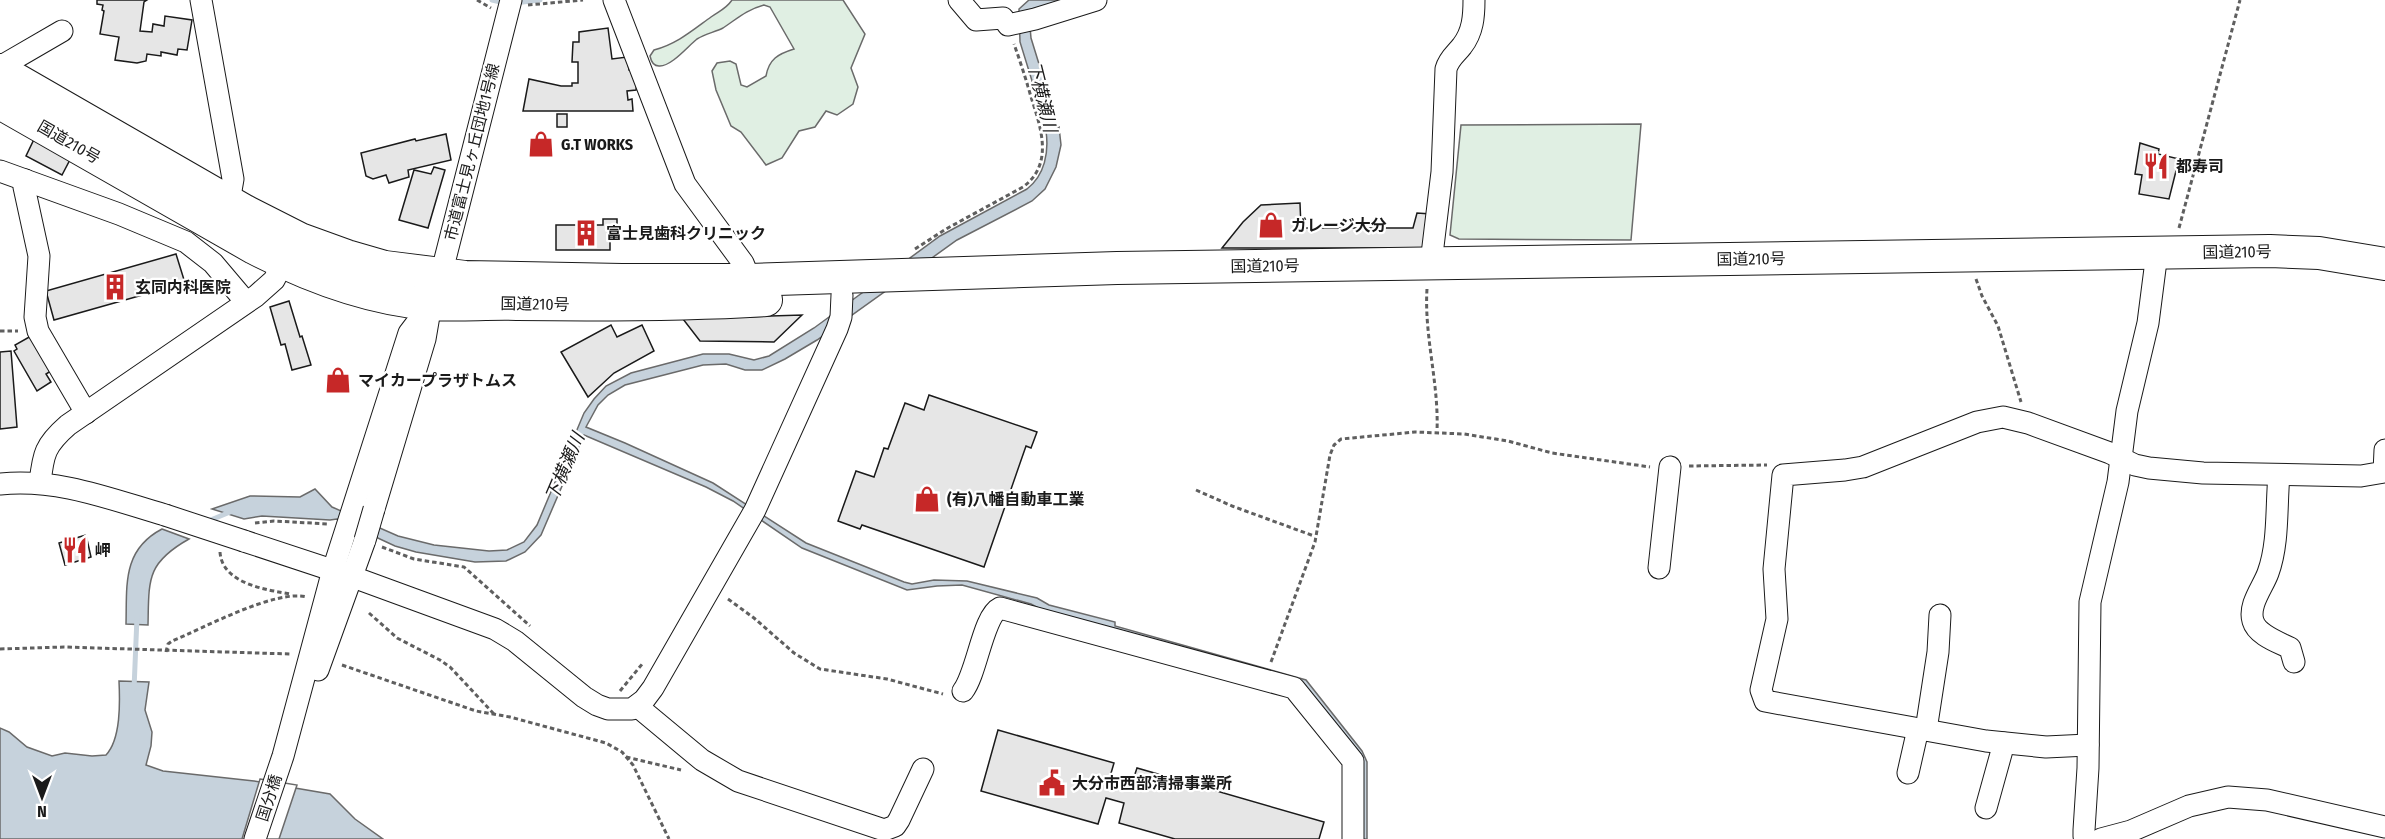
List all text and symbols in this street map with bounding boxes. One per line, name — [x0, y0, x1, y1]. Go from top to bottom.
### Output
water label: 下横瀬川 — [1023, 59, 1062, 137]
street label: 市道富士見ヶ丘団地1号線 — [441, 61, 503, 243]
street label: 国道210号 — [34, 116, 104, 168]
shop icon: G.T WORKS — [526, 129, 556, 159]
place label: G.T WORKS — [561, 135, 633, 154]
restaurant icon: 都寿司 — [2141, 151, 2171, 181]
place label: 都寿司 — [2176, 157, 2224, 176]
shop icon: ガレージ大分 — [1256, 210, 1286, 240]
place label: ガレージ大分 — [1291, 216, 1387, 235]
building icon: 富士見歯科クリニック — [571, 218, 601, 248]
place label: 富士見歯科クリニック — [606, 224, 766, 243]
street label: 国道210号 — [2202, 242, 2272, 262]
street label: 国道210号 — [1716, 249, 1786, 269]
street label: 国道210号 — [1230, 256, 1300, 276]
building icon: 玄同内科医院 — [100, 272, 130, 302]
place label: 玄同内科医院 — [135, 278, 231, 297]
street label: 国道210号 — [500, 294, 570, 314]
shop icon: マイカープラザトムス — [323, 365, 353, 395]
place label: マイカープラザトムス — [358, 371, 517, 390]
water label: 下横瀬川 — [541, 428, 590, 504]
shop icon: (有)八幡自動車工業 — [912, 484, 942, 514]
place label: (有)八幡自動車工業 — [947, 490, 1085, 509]
restaurant icon: 岬 — [60, 535, 90, 565]
place label: 岬 — [95, 541, 111, 560]
north arrow — [12, 767, 72, 827]
public building icon: 大分市西部清掃事業所 — [1037, 768, 1067, 798]
street label: 国分橋 — [253, 772, 285, 824]
place label: 大分市西部清掃事業所 — [1072, 774, 1232, 793]
text: N — [37, 802, 47, 821]

